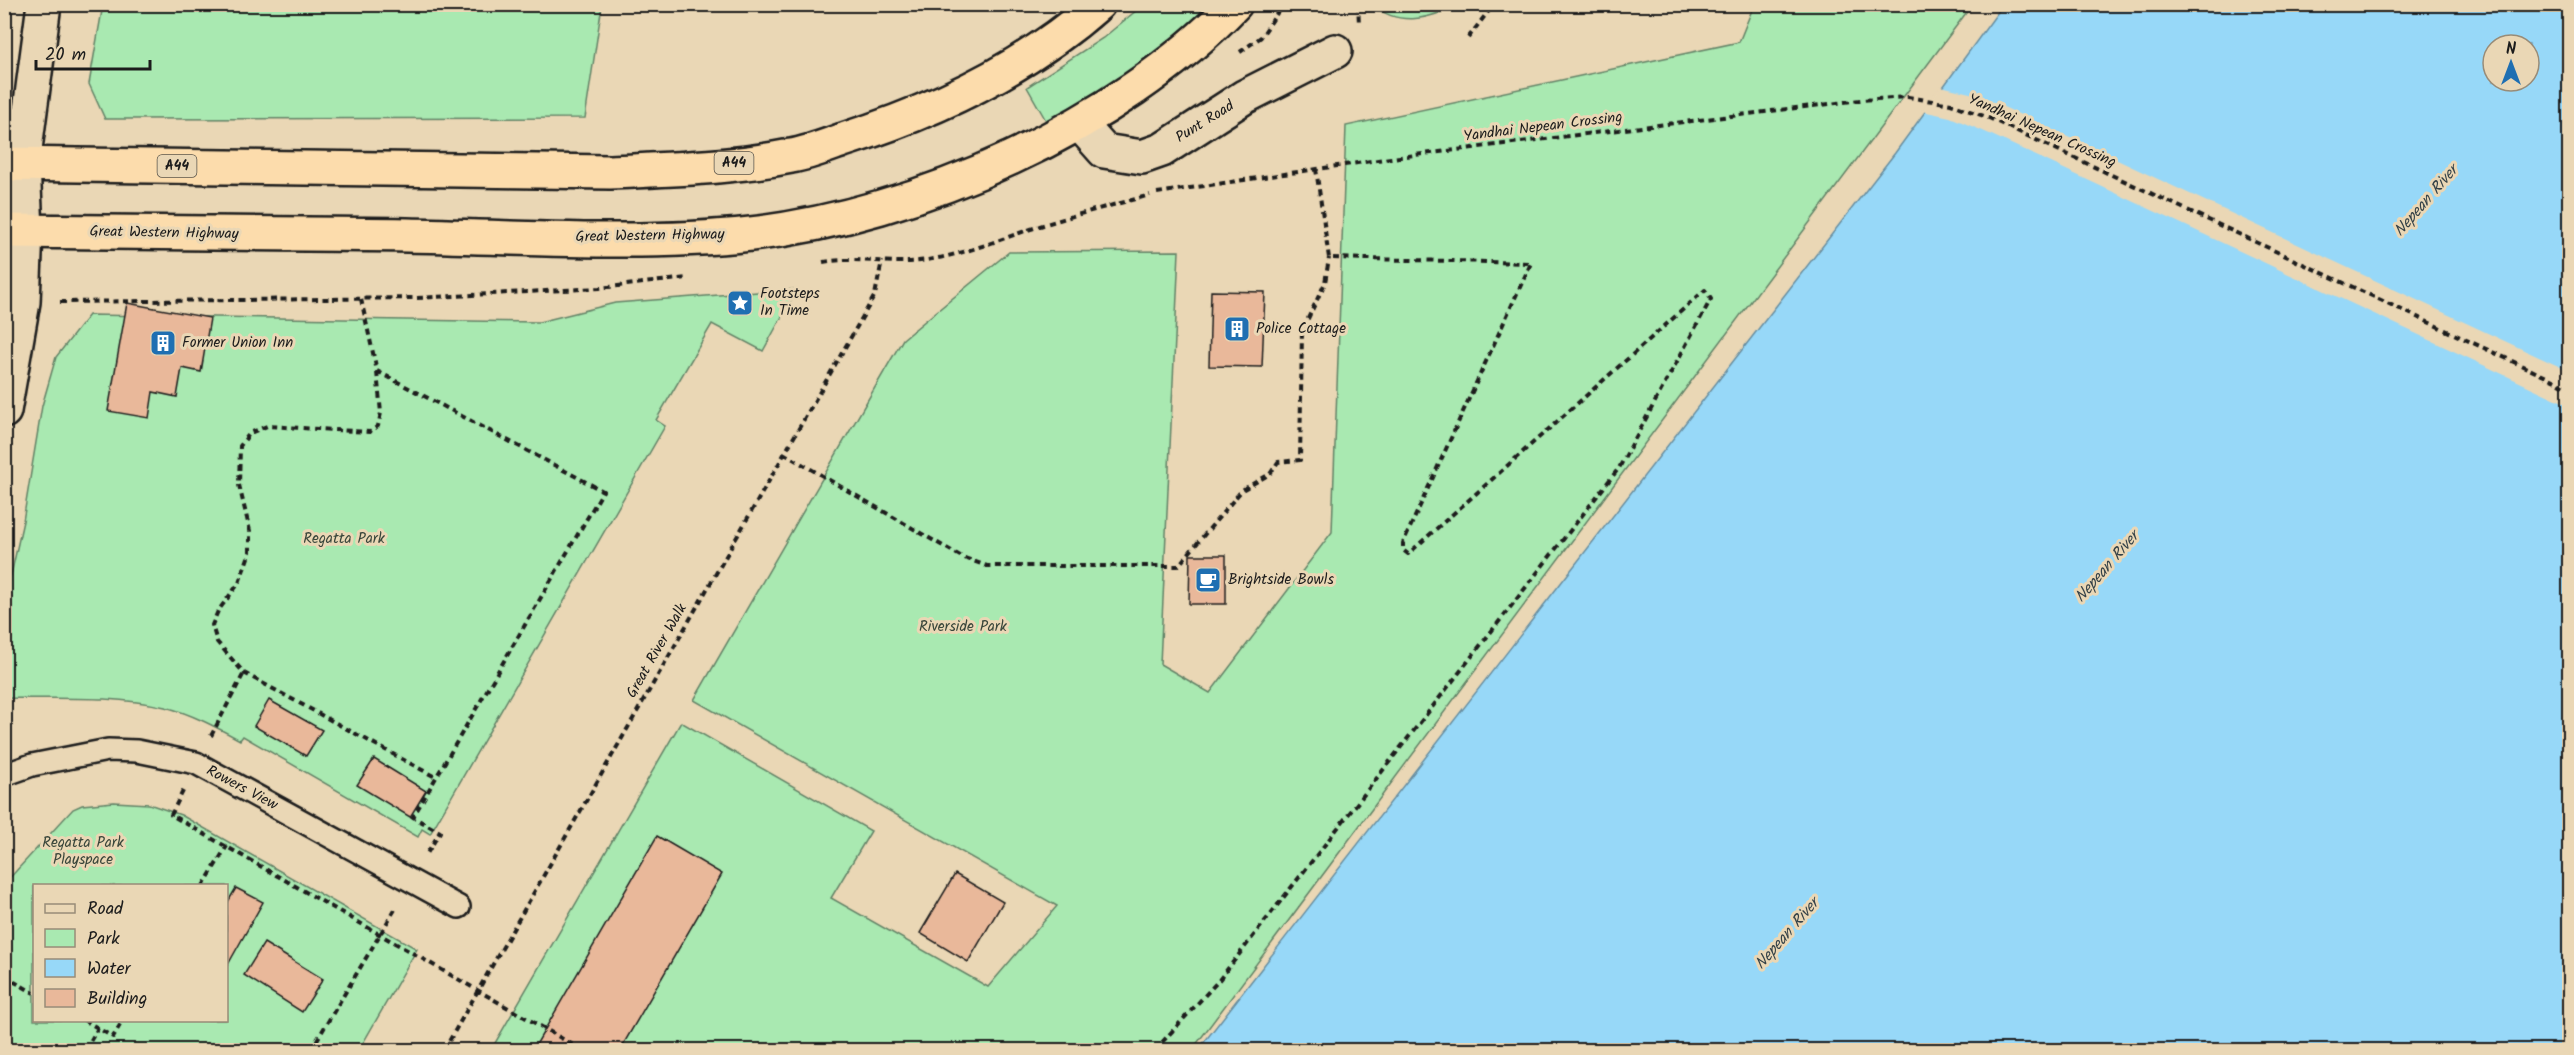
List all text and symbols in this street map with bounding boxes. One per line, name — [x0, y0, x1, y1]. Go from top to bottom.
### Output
scale bar — [36, 33, 150, 71]
north arrow — [2481, 33, 2541, 93]
text: N — [2506, 37, 2516, 62]
text: 20 m — [45, 41, 86, 70]
street label: Yandhai Nepean Crossing — [1964, 88, 2120, 174]
street label: Punt Road — [1171, 94, 1239, 149]
street label: Yandhai Nepean Crossing — [1462, 105, 1624, 149]
road number: A44 — [714, 152, 754, 174]
road number: A44 — [158, 155, 196, 177]
water label: Nepean River — [2388, 157, 2467, 242]
street label: Great Western Highway — [89, 220, 240, 246]
street label: Great Western Highway — [575, 223, 726, 249]
place label: Footsteps In Time — [760, 282, 820, 323]
place icon: Footsteps In Time — [725, 288, 755, 318]
building icon: Police Cottage — [1222, 314, 1252, 344]
place label: Police Cottage — [1256, 317, 1346, 341]
building icon: Former Union Inn — [148, 328, 178, 358]
place label: Former Union Inn — [182, 331, 293, 355]
water label: Nepean River — [2069, 523, 2148, 608]
park label: Regatta Park — [303, 527, 386, 551]
cafe icon: Brightside Bowls — [1193, 565, 1223, 595]
place label: Brightside Bowls — [1228, 568, 1334, 592]
street label: Great River Walk — [620, 598, 694, 703]
park label: Riverside Park — [919, 615, 1008, 639]
street label: Rowers View — [202, 759, 283, 817]
park label: Regatta Park Playspace — [42, 831, 125, 872]
legend — [33, 884, 228, 1022]
water label: Nepean River — [1749, 890, 1828, 975]
text: Road — [87, 895, 124, 924]
text: Park — [87, 925, 120, 954]
text: Water — [87, 955, 132, 984]
text: Building — [87, 985, 147, 1014]

